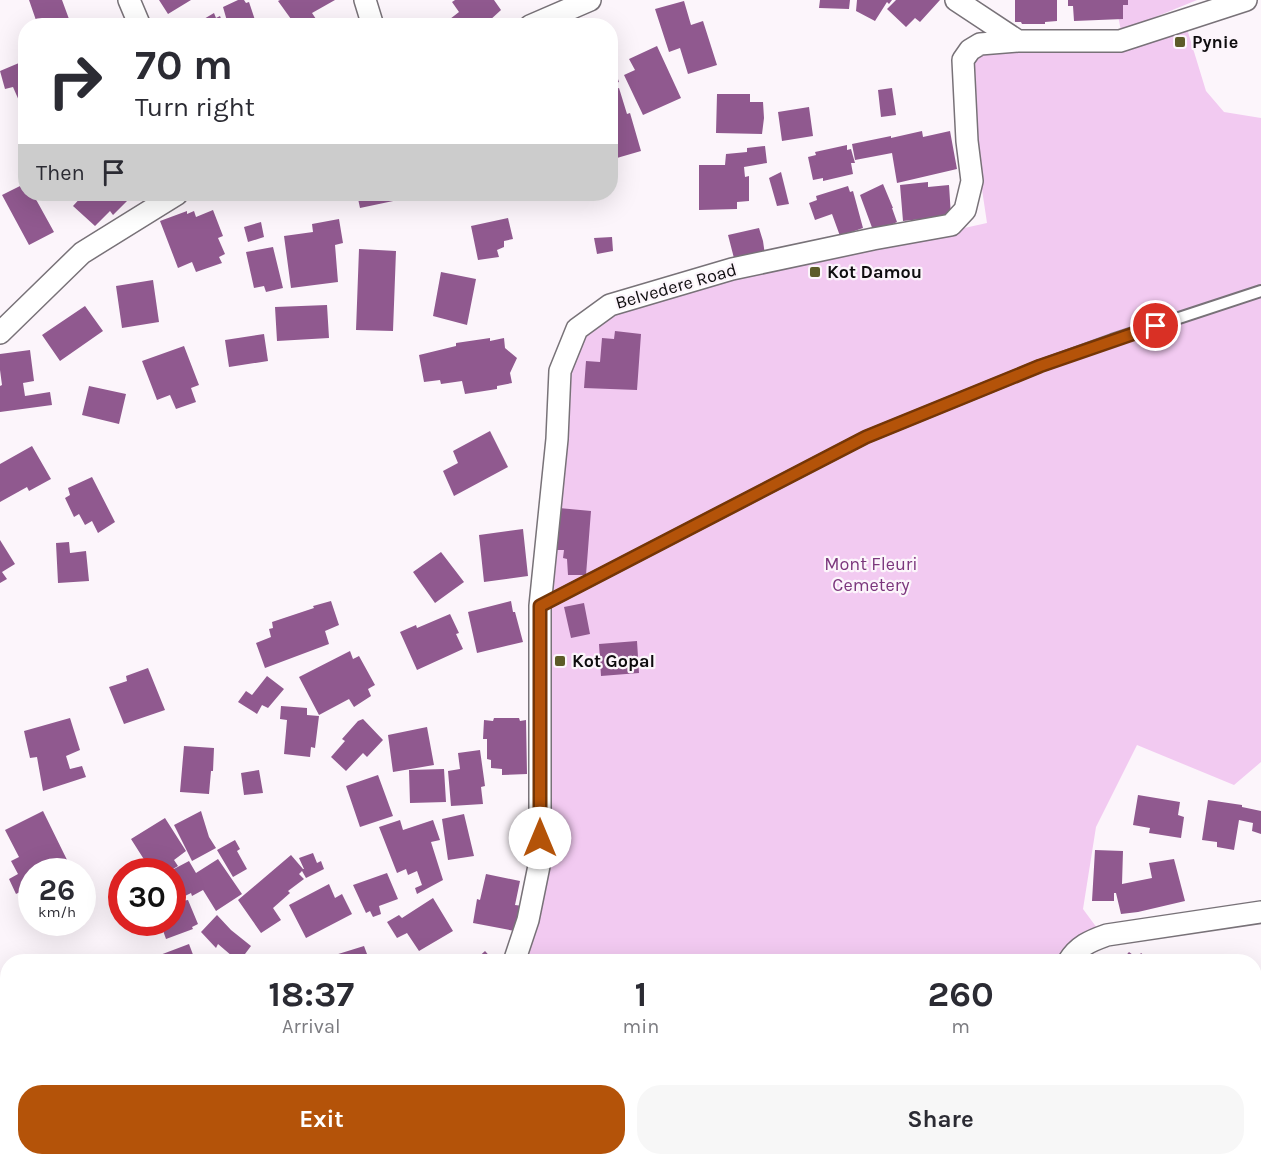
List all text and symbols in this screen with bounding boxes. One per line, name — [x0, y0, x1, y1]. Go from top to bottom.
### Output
place label: Pynie — [1192, 31, 1238, 53]
marker: Pynie — [1173, 35, 1187, 49]
text: 70 m — [135, 40, 233, 90]
icon: right — [36, 42, 114, 120]
text: Turn right — [135, 91, 255, 123]
icon: arrive — [97, 156, 130, 189]
text: Then — [36, 160, 85, 186]
street label: Belvedere Road — [613, 258, 739, 314]
place label: Kot Damou — [827, 261, 922, 283]
marker: Kot Damou — [808, 265, 822, 279]
pin — [1130, 300, 1181, 351]
icon: arrive — [1139, 309, 1172, 342]
park label: Mont Fleuri Cemetery — [824, 553, 918, 596]
place label: Kot Gopal — [572, 650, 655, 672]
marker: Kot Gopal — [553, 654, 567, 668]
position arrow — [508, 806, 572, 870]
speed limit sign: 30 — [108, 858, 186, 936]
text: 26 — [39, 872, 75, 908]
text: km/h — [38, 903, 76, 921]
text: 18:37 — [268, 973, 354, 1015]
text: 1 — [634, 973, 647, 1015]
text: 260 — [927, 973, 994, 1015]
text: Arrival — [282, 1015, 341, 1038]
text: min — [622, 1015, 659, 1038]
text: m — [951, 1015, 970, 1038]
button: Exit — [18, 1085, 625, 1154]
button: Share — [637, 1085, 1244, 1154]

